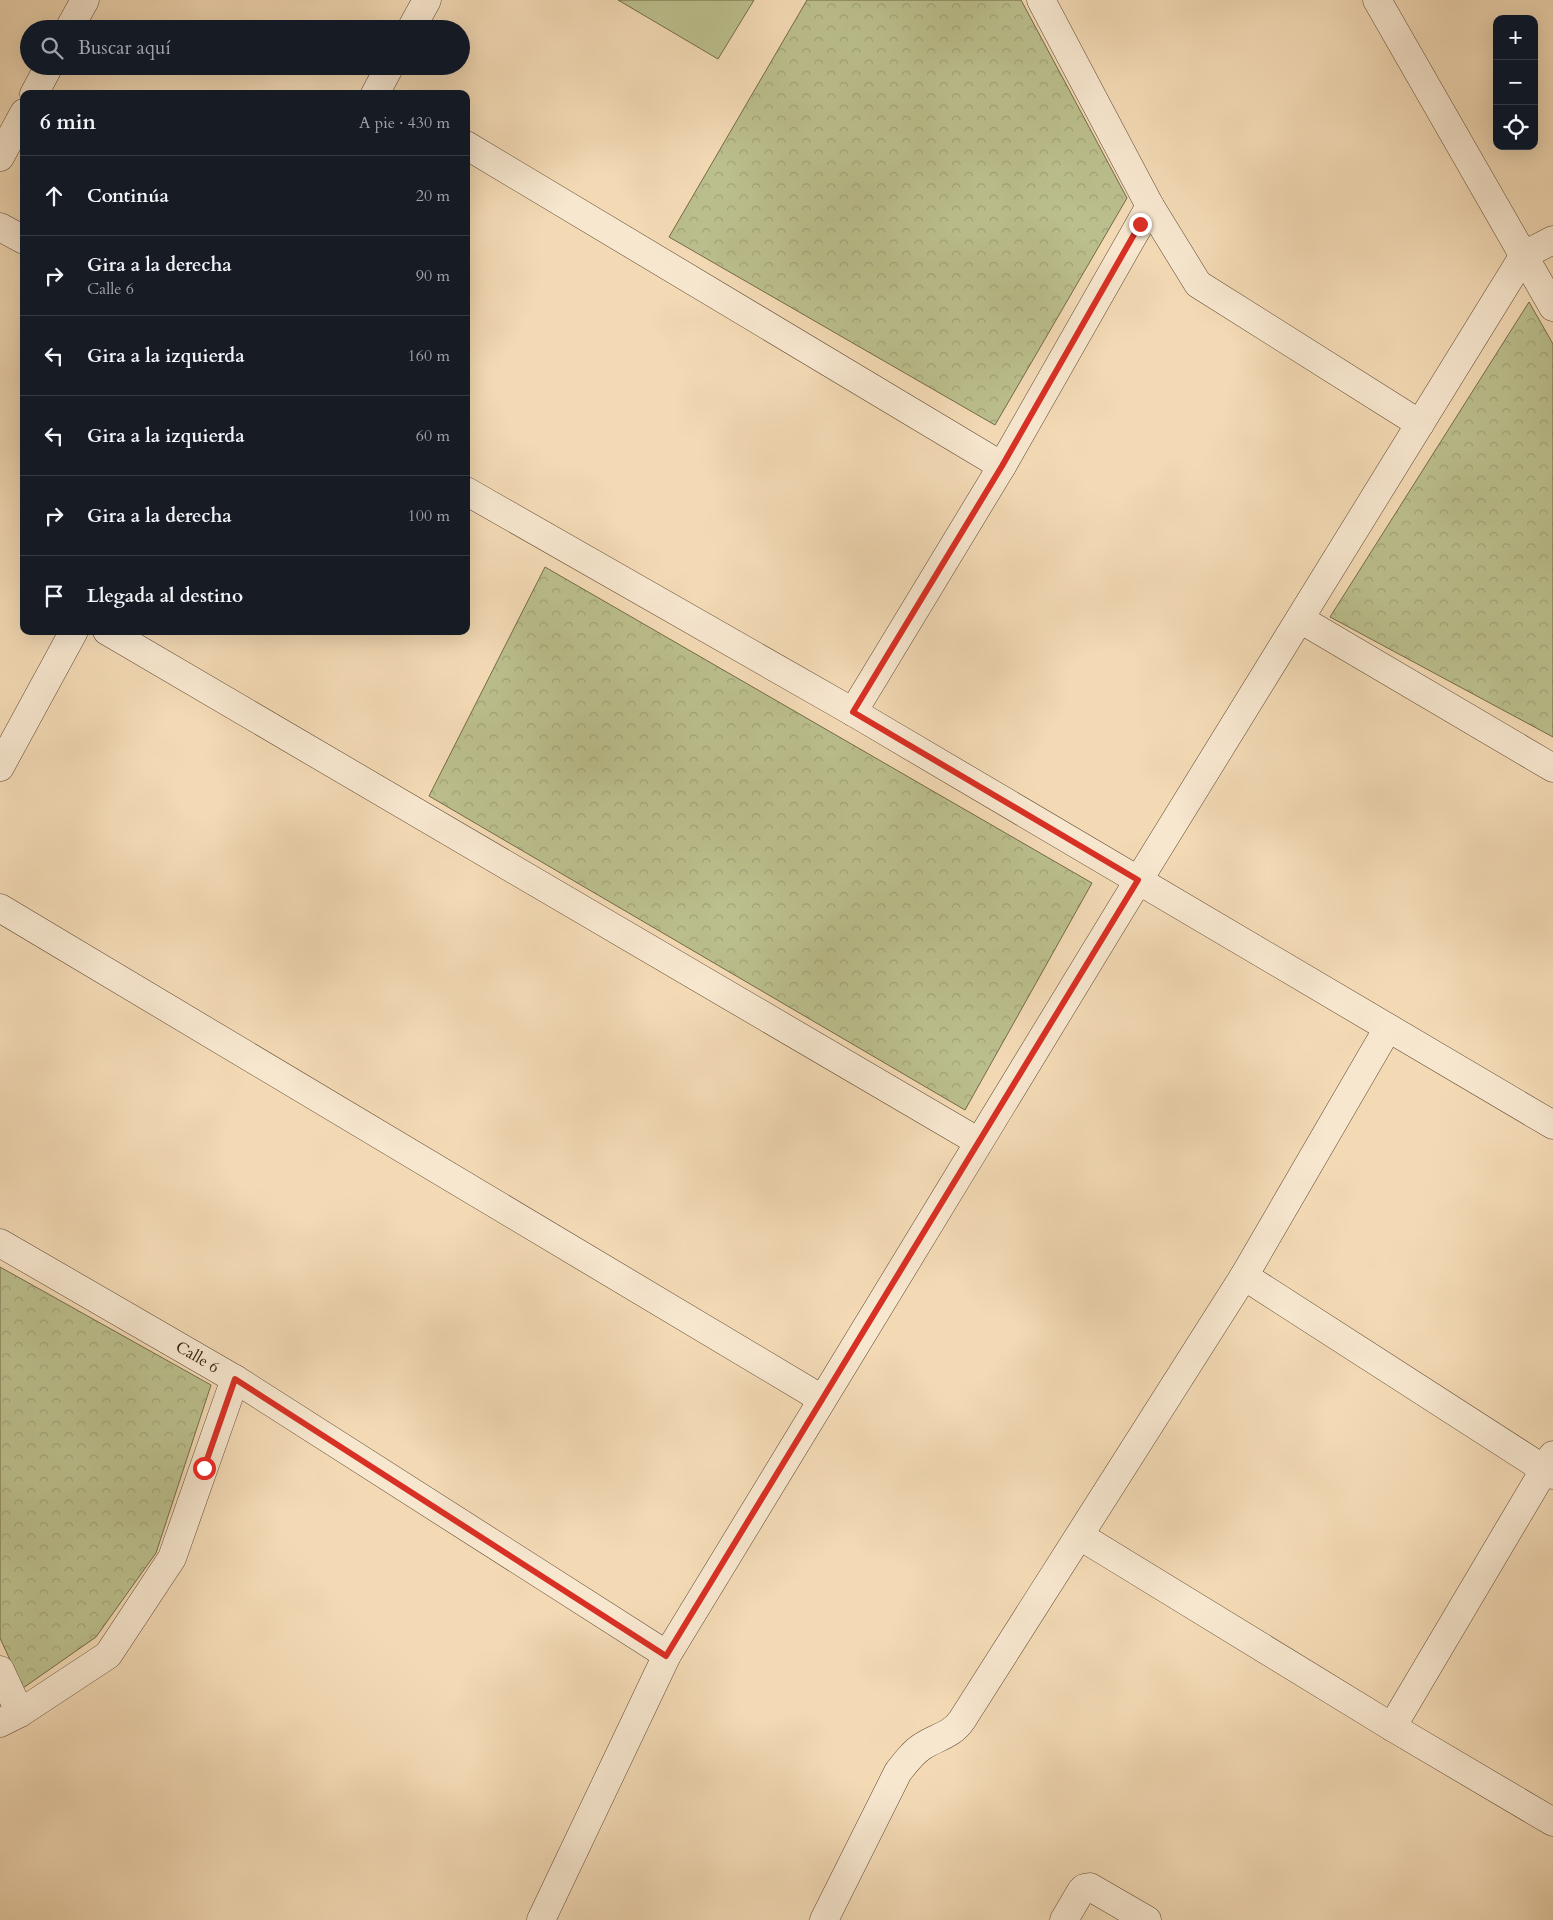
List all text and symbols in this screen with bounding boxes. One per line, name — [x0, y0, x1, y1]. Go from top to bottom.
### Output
map controls — [1493, 15, 1538, 150]
button: + — [1493, 15, 1538, 60]
search box — [20, 20, 470, 75]
icon: search — [38, 34, 66, 62]
text: Buscar aquí — [78, 35, 171, 61]
button: − — [1493, 60, 1538, 105]
button: locate — [1493, 105, 1538, 150]
text: 6 min — [40, 108, 96, 137]
text: A pie · 430 m — [359, 112, 450, 134]
icon: ahead — [40, 182, 68, 210]
text: Continúa — [87, 183, 169, 209]
text: 20 m — [416, 185, 450, 207]
route end — [1129, 213, 1152, 236]
text: Gira a la derecha — [87, 252, 232, 278]
icon: right — [40, 262, 68, 290]
text: 90 m — [416, 265, 450, 287]
text: Calle 6 — [87, 278, 134, 300]
icon: left — [40, 342, 68, 370]
text: Gira a la izquierda — [87, 343, 245, 369]
text: 160 m — [408, 345, 450, 367]
icon: left — [40, 422, 68, 450]
text: Gira a la izquierda — [87, 423, 245, 449]
text: 60 m — [416, 425, 450, 447]
icon: right — [40, 502, 68, 530]
text: Gira a la derecha — [87, 503, 232, 529]
text: 100 m — [408, 505, 450, 527]
icon: arrive — [40, 582, 68, 610]
text: Llegada al destino — [87, 583, 243, 609]
street label: Calle 6 — [171, 1336, 223, 1379]
route start — [193, 1457, 216, 1480]

